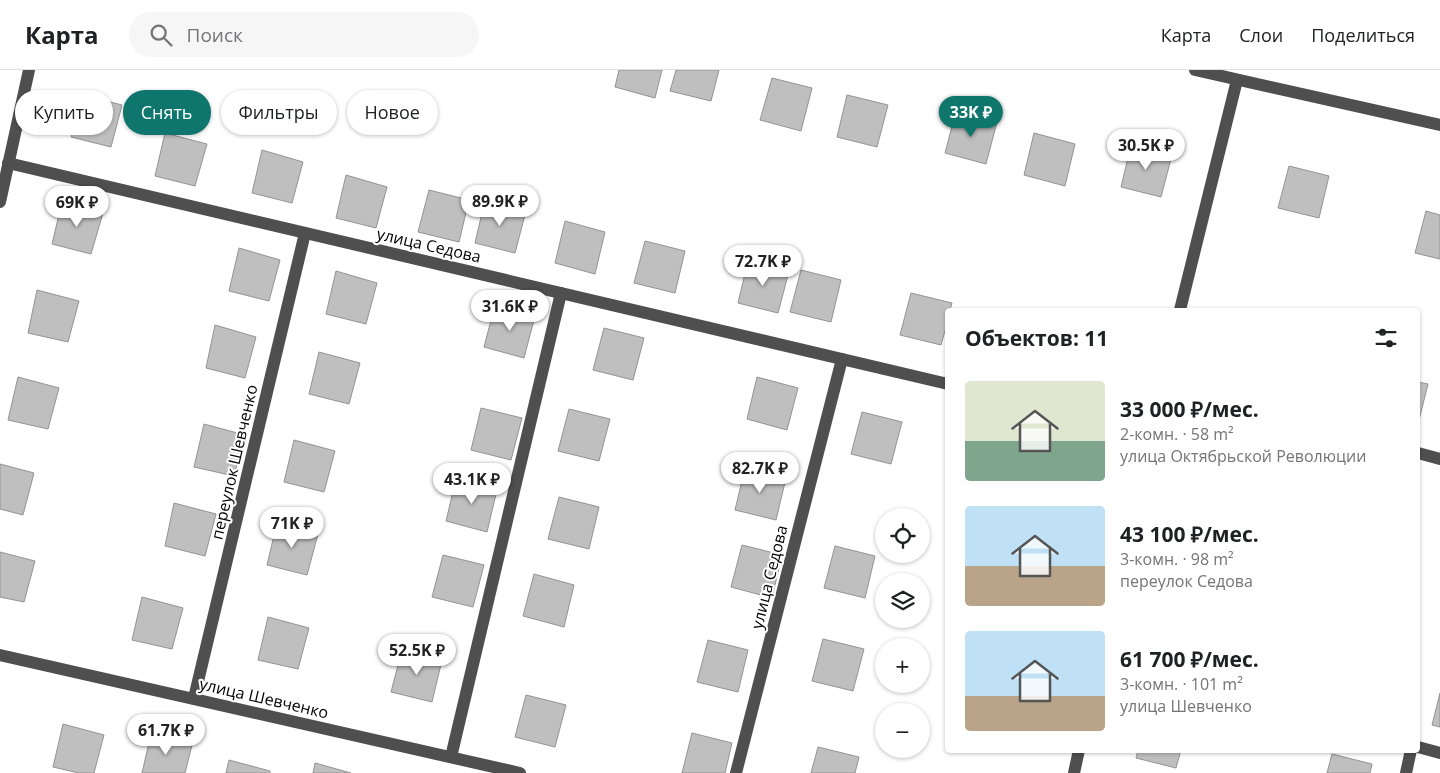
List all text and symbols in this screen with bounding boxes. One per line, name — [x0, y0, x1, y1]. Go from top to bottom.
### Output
search box — [129, 12, 479, 57]
text: Карта — [25, 18, 99, 51]
icon: search — [147, 21, 175, 49]
text: Поиск — [187, 22, 243, 48]
text: Карта — [1161, 23, 1211, 47]
text: Слои — [1239, 23, 1283, 47]
text: Поделиться — [1311, 23, 1415, 47]
chip: Купить — [15, 90, 113, 135]
chip: Снять — [123, 90, 211, 135]
chip: Фильтры — [221, 90, 337, 135]
chip: Новое — [347, 90, 438, 135]
pin: 33K ₽ — [936, 96, 1006, 138]
text: 33K ₽ — [950, 101, 992, 123]
pin: 30.5K ₽ — [1100, 128, 1192, 171]
text: 30.5K ₽ — [1118, 134, 1174, 156]
pin: 89.9K ₽ — [454, 184, 546, 227]
pin: 69K ₽ — [42, 186, 112, 228]
text: 89.9K ₽ — [472, 190, 528, 212]
text: 69K ₽ — [56, 191, 98, 213]
street label: улица Седова — [375, 222, 483, 268]
pin: 72.7K ₽ — [717, 244, 809, 287]
text: 72.7K ₽ — [735, 250, 791, 272]
pin: 31.6K ₽ — [464, 290, 556, 332]
text: 31.6K ₽ — [482, 295, 538, 317]
text: Объектов: 11 — [965, 324, 1108, 352]
icon: filters — [1372, 324, 1400, 352]
street label: переулок Шевченко — [205, 382, 263, 542]
text: 33 000 ₽/мес. — [1120, 395, 1259, 423]
icon: home — [1005, 401, 1065, 461]
text: 2-комн. · 58 m² — [1120, 423, 1234, 445]
text: улица Октябрьской Революции — [1120, 445, 1366, 467]
pin: 82.7K ₽ — [714, 452, 806, 494]
text: 82.7K ₽ — [732, 457, 788, 479]
pin: 43.1K ₽ — [426, 462, 518, 505]
text: 43.1K ₽ — [444, 468, 500, 490]
pin: 71K ₽ — [257, 506, 327, 549]
map controls — [875, 508, 930, 758]
button: locate — [875, 508, 930, 563]
text: 71K ₽ — [271, 512, 313, 534]
text: 43 100 ₽/мес. — [1120, 520, 1259, 548]
street label: улица Седова — [745, 523, 793, 631]
icon: home — [1005, 526, 1065, 586]
text: 3-комн. · 98 m² — [1120, 548, 1234, 570]
text: переулок Седова — [1120, 570, 1253, 592]
button: layers — [875, 573, 930, 628]
pin: 52.5K ₽ — [371, 634, 463, 676]
button: + — [875, 638, 930, 693]
text: 52.5K ₽ — [389, 639, 445, 661]
text: 61 700 ₽/мес. — [1120, 645, 1259, 673]
icon: home — [1005, 651, 1065, 711]
street label: улица Шевченко — [197, 672, 331, 724]
text: 3-комн. · 101 m² — [1120, 673, 1243, 695]
text: улица Шевченко — [1120, 695, 1252, 717]
button: − — [875, 703, 930, 758]
pin: 61.7K ₽ — [120, 714, 212, 756]
text: 61.7K ₽ — [138, 719, 194, 741]

